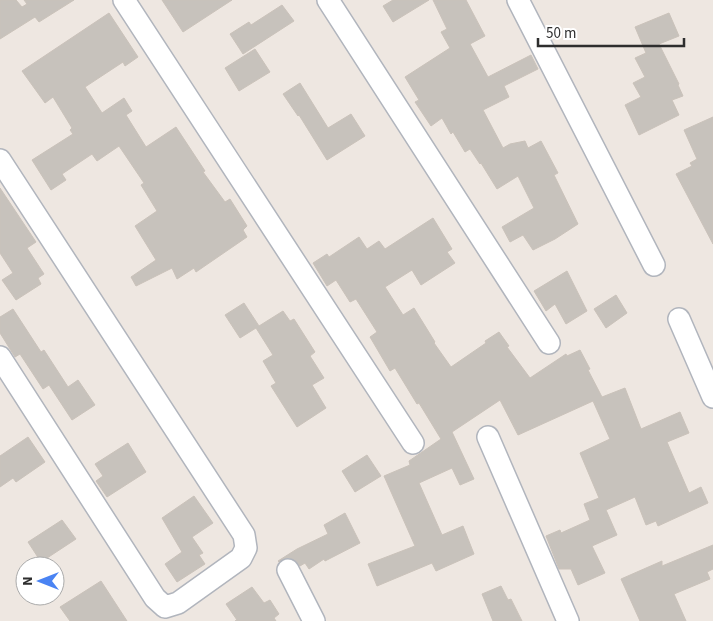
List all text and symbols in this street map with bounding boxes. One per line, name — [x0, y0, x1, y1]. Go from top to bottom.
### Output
scale bar — [538, 15, 684, 47]
text: 50 m — [546, 23, 576, 44]
north arrow — [15, 556, 65, 606]
text: N — [18, 576, 38, 586]

